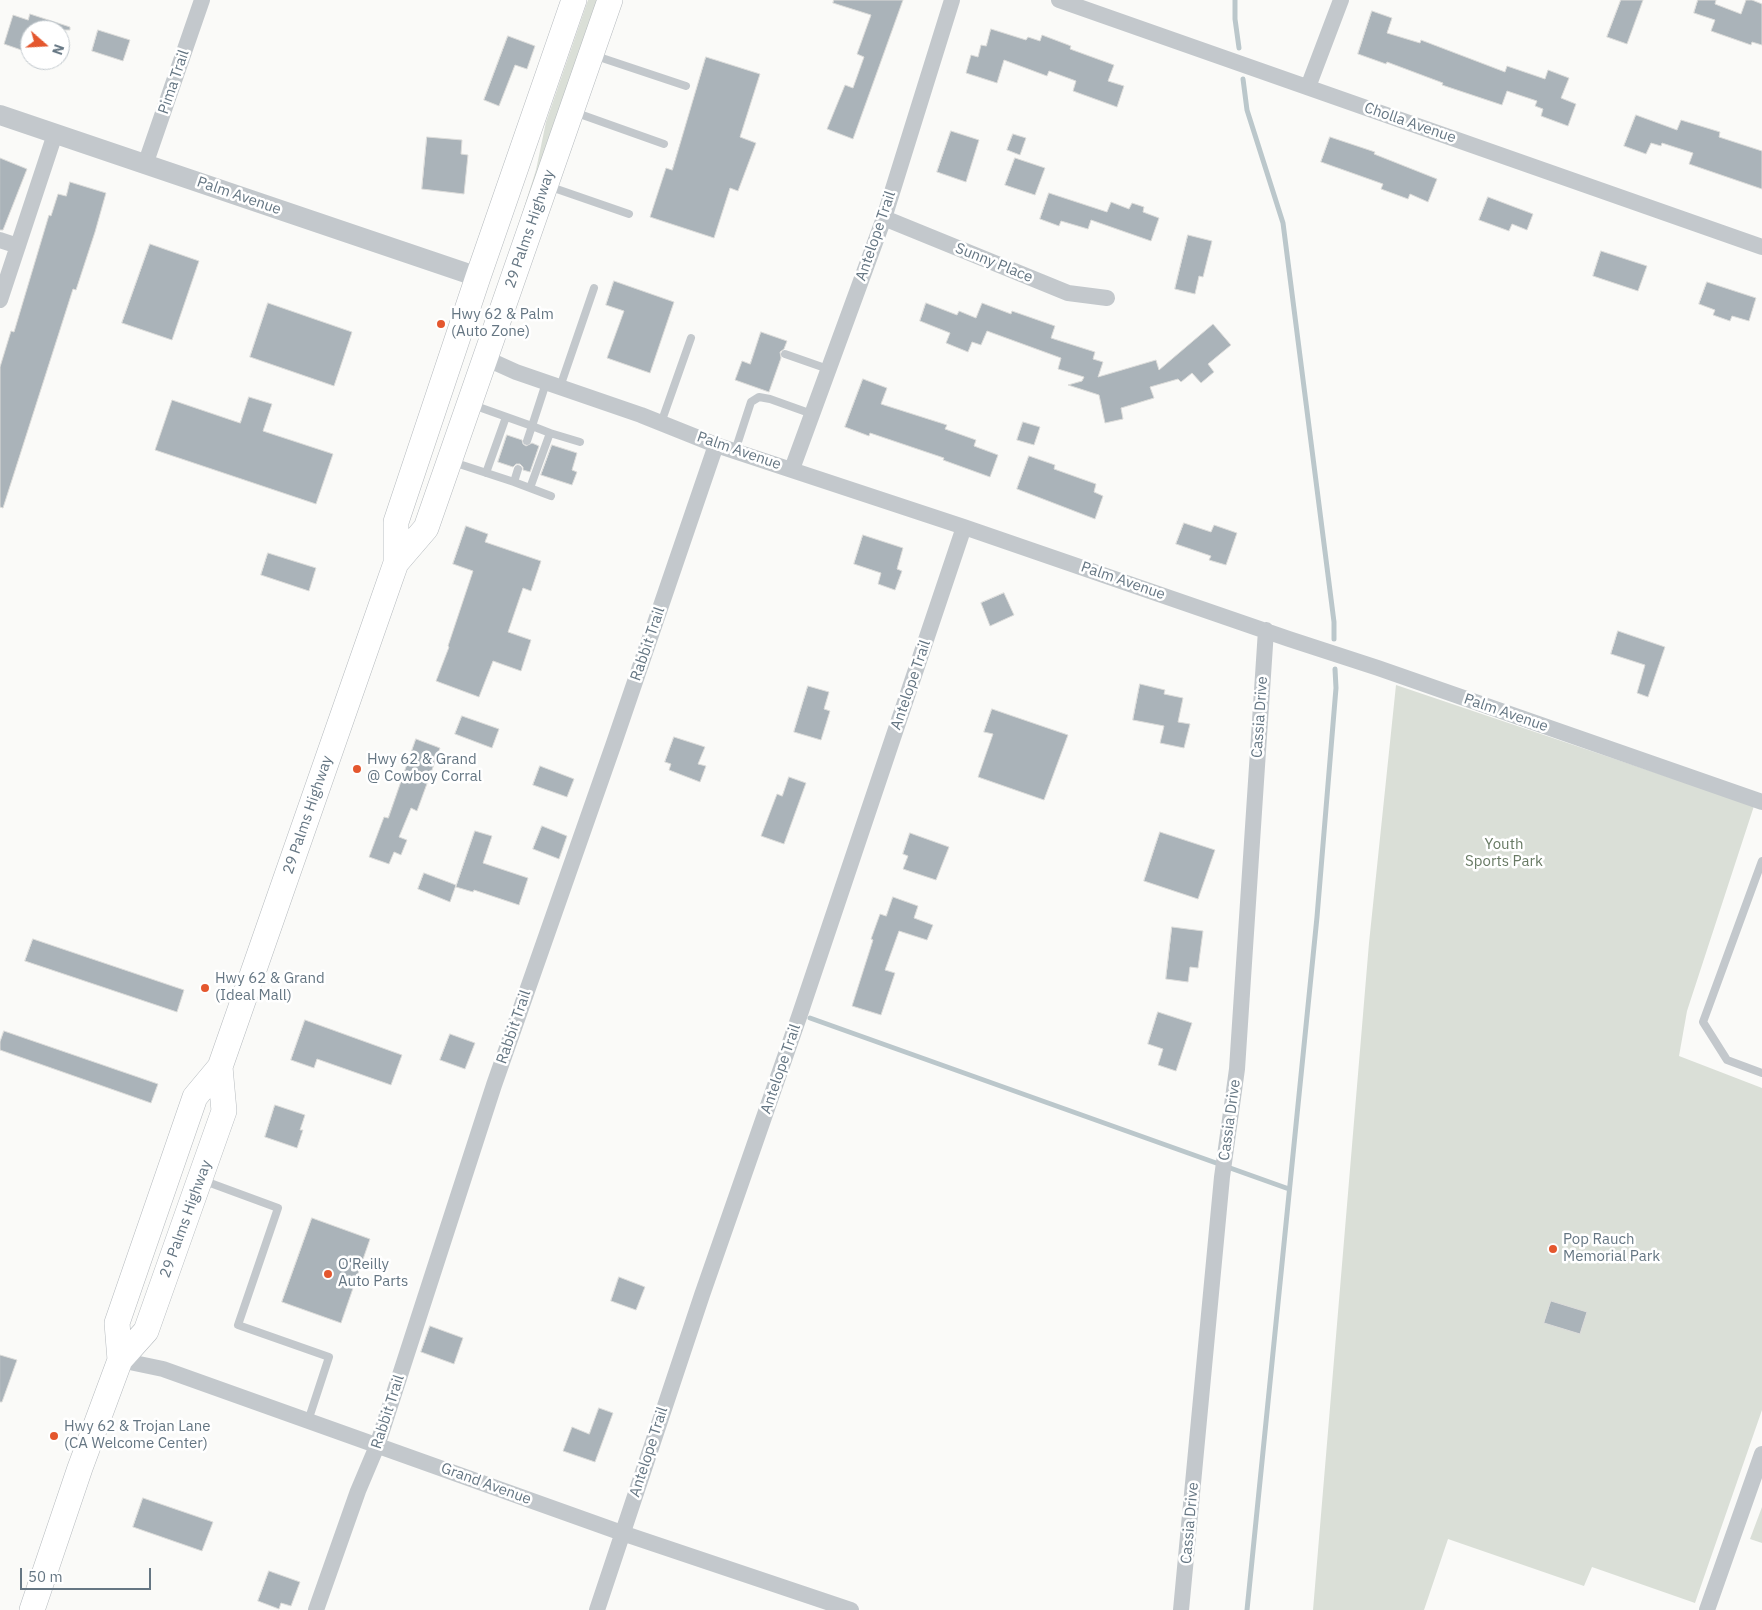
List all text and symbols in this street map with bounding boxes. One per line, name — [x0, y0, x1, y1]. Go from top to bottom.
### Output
north arrow — [20, 20, 70, 70]
text: N — [48, 42, 68, 57]
street label: Pima Trail — [155, 48, 193, 116]
street label: Cholla Avenue — [1362, 99, 1458, 147]
street label: 29 Palms Highway — [501, 167, 559, 291]
street label: Palm Avenue — [195, 173, 283, 219]
street label: Antelope Trail — [852, 189, 900, 283]
street label: Sunny Place — [953, 239, 1035, 287]
place label: Hwy 62 & Palm (Auto Zone) — [451, 306, 554, 341]
marker: Hwy 62 & Palm (Auto Zone) — [435, 318, 447, 330]
street label: Palm Avenue — [695, 428, 783, 474]
street label: Palm Avenue — [1079, 558, 1167, 604]
street label: Rabbit Trail — [627, 605, 669, 683]
street label: Antelope Trail — [887, 638, 935, 732]
street label: Cassia Drive — [1248, 675, 1272, 759]
street label: Palm Avenue — [1462, 690, 1550, 736]
place label: Hwy 62 & Grand @ Cowboy Corral — [367, 751, 482, 786]
street label: 29 Palms Highway — [279, 753, 337, 877]
marker: Hwy 62 & Grand @ Cowboy Corral — [351, 763, 363, 775]
park label: Youth Sports Park — [1465, 836, 1543, 871]
place label: Hwy 62 & Grand (Ideal Mall) — [215, 970, 325, 1005]
marker: Hwy 62 & Grand (Ideal Mall) — [199, 982, 211, 994]
street label: Rabbit Trail — [493, 988, 535, 1066]
street label: Antelope Trail — [757, 1022, 805, 1116]
street label: Cassia Drive — [1215, 1078, 1245, 1162]
street label: 29 Palms Highway — [156, 1158, 216, 1280]
place label: Pop Rauch Memorial Park — [1563, 1231, 1660, 1266]
marker: Pop Rauch Memorial Park — [1547, 1243, 1559, 1255]
place label: O'Reilly Auto Parts — [338, 1256, 408, 1291]
marker: O'Reilly Auto Parts — [322, 1268, 334, 1280]
street label: Rabbit Trail — [368, 1373, 408, 1451]
street label: Antelope Trail — [626, 1405, 672, 1499]
place label: Hwy 62 & Trojan Lane (CA Welcome Center) — [64, 1418, 210, 1453]
marker: Hwy 62 & Trojan Lane (CA Welcome Center) — [48, 1430, 60, 1442]
street label: Grand Avenue — [438, 1459, 534, 1509]
street label: Cassia Drive — [1177, 1481, 1203, 1565]
scale bar — [22, 1558, 154, 1590]
text: 50 m — [28, 1567, 63, 1586]

